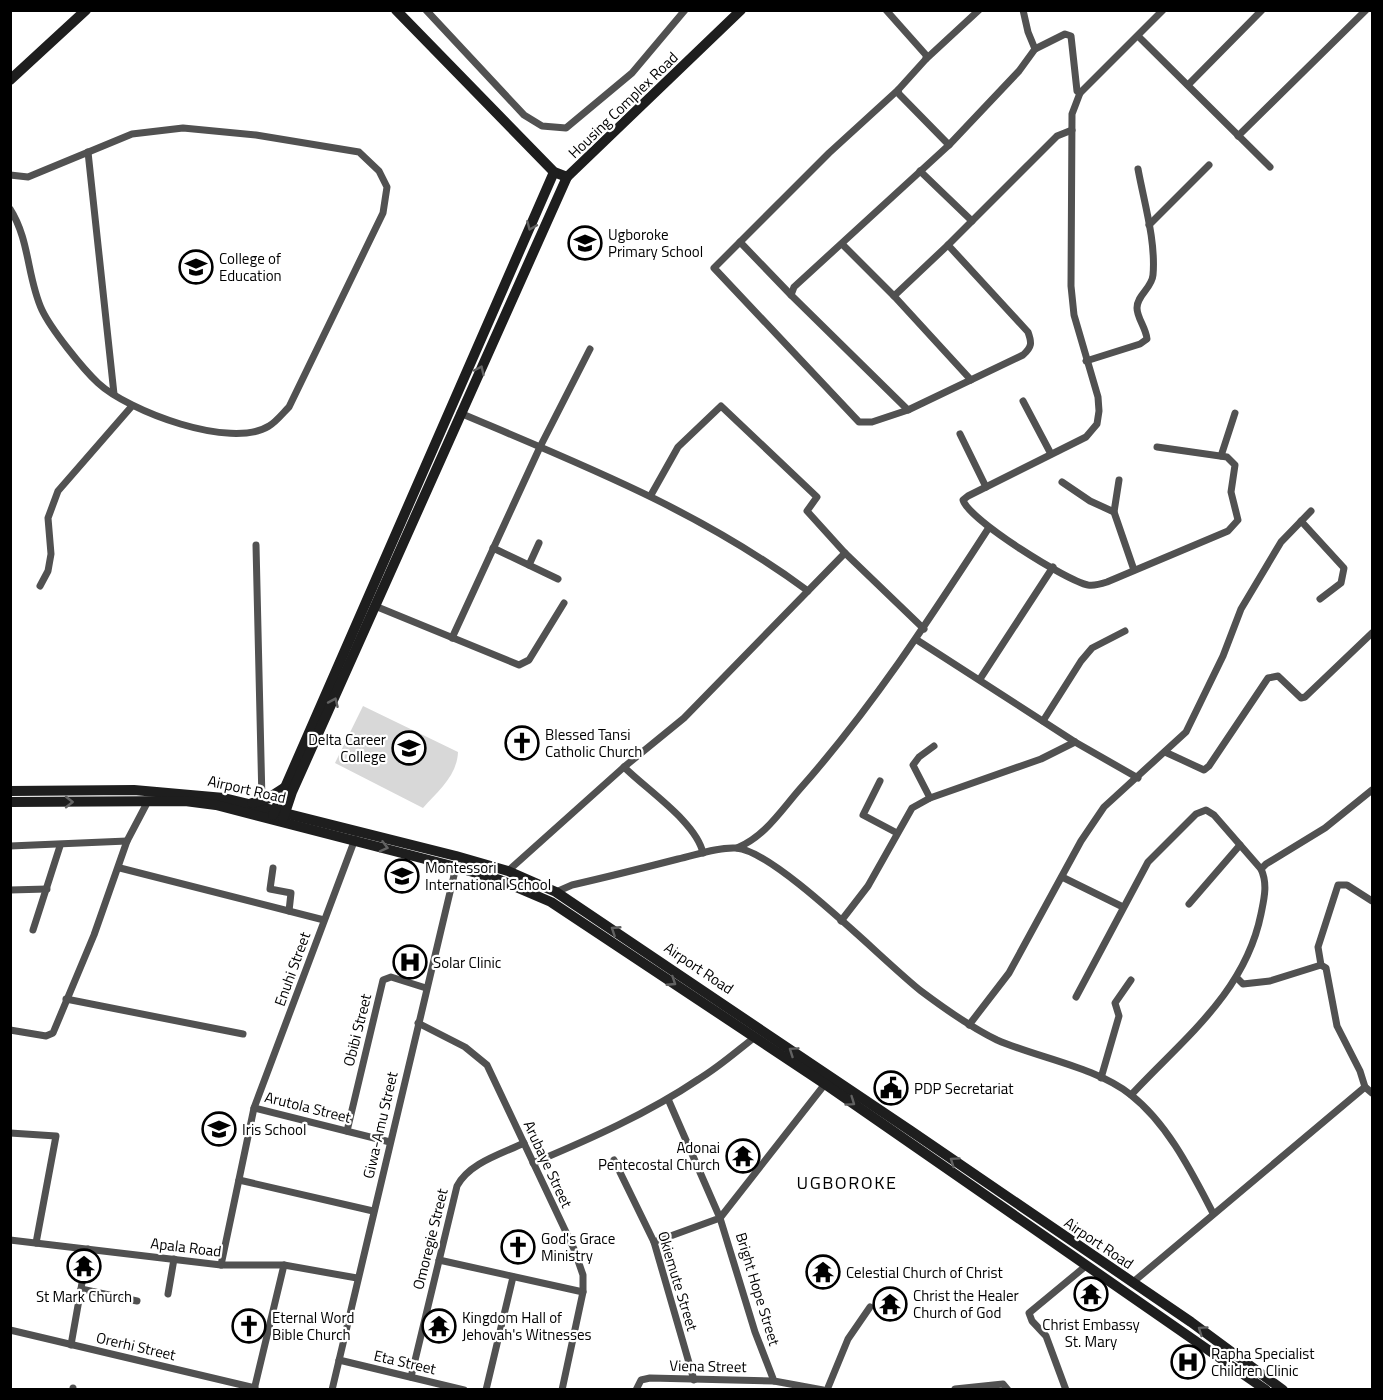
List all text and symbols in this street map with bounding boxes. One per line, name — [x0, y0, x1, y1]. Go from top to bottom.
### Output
street label: Housing Complex Road — [563, 46, 683, 164]
one-way arrow — [526, 220, 538, 231]
place label: Ugboroke Primary School — [608, 223, 703, 263]
school or university icon: Ugboroke Primary School — [567, 225, 603, 261]
place label: College of Education — [219, 247, 282, 287]
school or university icon: College of Education — [178, 249, 214, 285]
one-way arrow — [473, 365, 485, 376]
one-way arrow — [326, 697, 338, 708]
place label: Blessed Tansi Catholic Church — [545, 723, 642, 763]
church icon: Blessed Tansi Catholic Church — [504, 725, 540, 761]
place label: Delta Career College — [308, 728, 386, 768]
school or university icon: Delta Career College — [391, 730, 427, 766]
street label: Airport Road — [206, 769, 288, 809]
one-way arrow — [64, 796, 73, 808]
one-way arrow — [378, 840, 389, 852]
place label: Montessori International School — [425, 856, 551, 896]
school or university icon: Montessori International School — [384, 858, 420, 894]
one-way arrow — [610, 926, 621, 937]
street label: Enuhi Street — [268, 928, 316, 1009]
street label: Airport Road — [660, 936, 738, 1000]
hospital icon: Solar Clinic — [392, 944, 428, 980]
place label: Solar Clinic — [433, 951, 501, 974]
one-way arrow — [665, 975, 676, 986]
street label: Obibi Street — [337, 991, 377, 1069]
one-way arrow — [789, 1047, 800, 1058]
street label: Giwa-Amu Street — [357, 1068, 404, 1181]
public building icon: PDP Secretariat — [873, 1070, 909, 1106]
place label: PDP Secretariat — [914, 1077, 1014, 1100]
street label: Arutola Street — [262, 1085, 354, 1129]
one-way arrow — [845, 1095, 856, 1106]
school or university icon: Iris School — [201, 1111, 237, 1147]
street label: Arubaye Street — [518, 1117, 579, 1212]
place label: Iris School — [242, 1118, 306, 1141]
place label: Adonai Pentecostal Church — [598, 1136, 720, 1176]
temple icon: Adonai Pentecostal Church — [725, 1138, 761, 1174]
one-way arrow — [950, 1157, 961, 1168]
district label: UGBOROKE — [797, 1169, 897, 1196]
street label: Omoregie Street — [406, 1185, 454, 1292]
street label: Airport Road — [1060, 1211, 1138, 1275]
place label: God's Grace Ministry — [541, 1227, 615, 1267]
street label: Okiemute Street — [652, 1228, 704, 1334]
church icon: God's Grace Ministry — [500, 1229, 536, 1265]
street label: Bright Hope Street — [730, 1229, 786, 1349]
street label: Apala Road — [149, 1231, 223, 1263]
temple icon: St Mark Church — [66, 1248, 102, 1284]
temple icon: Celestial Church of Christ — [805, 1254, 841, 1290]
place label: Celestial Church of Christ — [846, 1261, 1003, 1284]
temple icon: Christ Embassy St. Mary — [1073, 1276, 1109, 1312]
place label: Christ the Healer Church of God — [913, 1284, 1019, 1324]
place label: St Mark Church — [36, 1285, 132, 1308]
temple icon: Christ the Healer Church of God — [872, 1286, 908, 1322]
place label: Eternal Word Bible Church — [272, 1306, 354, 1346]
place label: Kingdom Hall of Jehovah's Witnesses — [462, 1306, 591, 1346]
church icon: Eternal Word Bible Church — [231, 1308, 267, 1344]
temple icon: Kingdom Hall of Jehovah's Witnesses — [421, 1308, 457, 1344]
place label: Christ Embassy St. Mary — [1042, 1313, 1140, 1353]
street label: Orerhi Street — [94, 1326, 179, 1366]
one-way arrow — [1198, 1326, 1209, 1337]
place label: Rapha Specialist Children Clinic — [1211, 1342, 1315, 1382]
street label: Eta Street — [372, 1344, 439, 1380]
hospital icon: Rapha Specialist Children Clinic — [1170, 1344, 1206, 1380]
street label: Viena Street — [669, 1354, 747, 1378]

